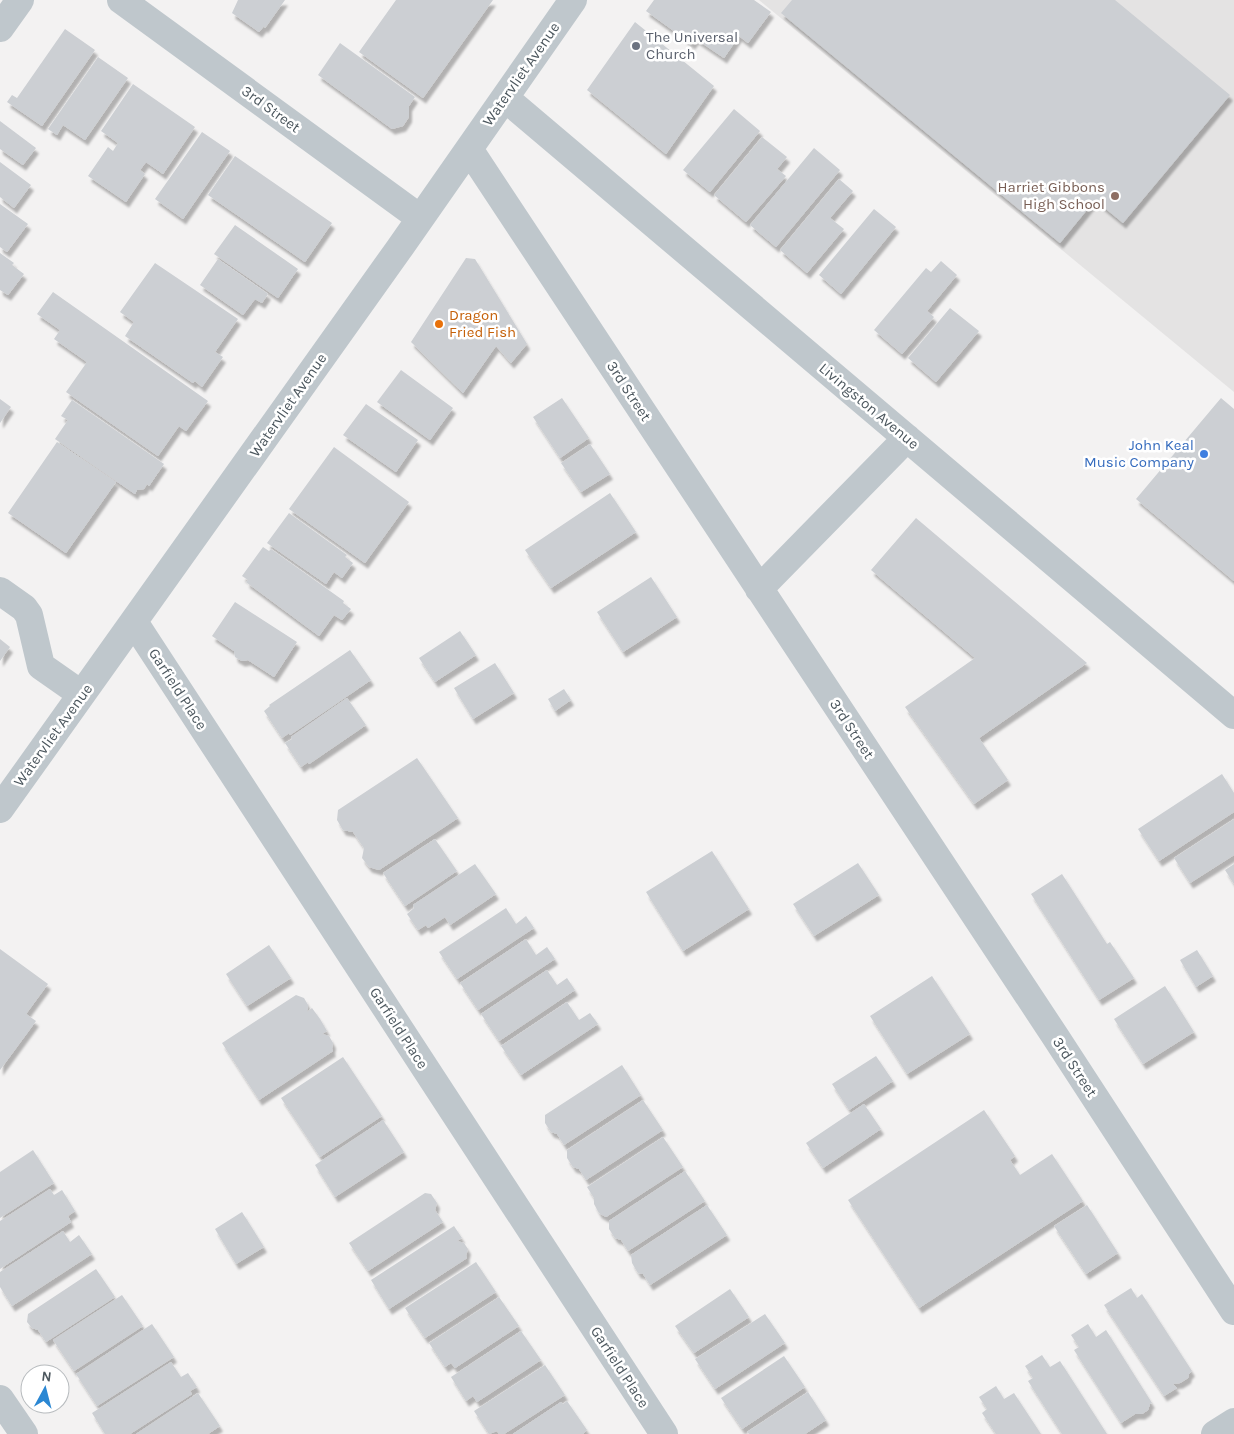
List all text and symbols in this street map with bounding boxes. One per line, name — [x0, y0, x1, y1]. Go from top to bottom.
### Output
street label: Watervliet Avenue — [479, 19, 563, 129]
place label: The Universal Church — [646, 28, 738, 63]
marker: The Universal Church — [630, 40, 642, 52]
street label: 3rd Street — [238, 82, 304, 136]
place label: Harriet Gibbons High School — [997, 178, 1105, 213]
marker: Harriet Gibbons High School — [1109, 190, 1121, 202]
place label: Dragon Fried Fish — [449, 306, 516, 341]
marker: Dragon Fried Fish — [433, 318, 445, 330]
street label: Watervliet Avenue — [246, 350, 330, 460]
street label: 3rd Street — [603, 358, 655, 425]
street label: Livingston Avenue — [815, 359, 923, 453]
place label: John Keal Music Company — [1084, 436, 1194, 471]
marker: John Keal Music Company — [1198, 448, 1210, 460]
street label: Garfield Place — [145, 645, 211, 733]
street label: Watervliet Avenue — [10, 680, 96, 790]
street label: 3rd Street — [826, 696, 878, 763]
street label: Garfield Place — [366, 984, 432, 1072]
street label: 3rd Street — [1049, 1034, 1101, 1101]
street label: Garfield Place — [587, 1323, 653, 1411]
north arrow — [20, 1364, 70, 1414]
text: N — [41, 1368, 53, 1386]

